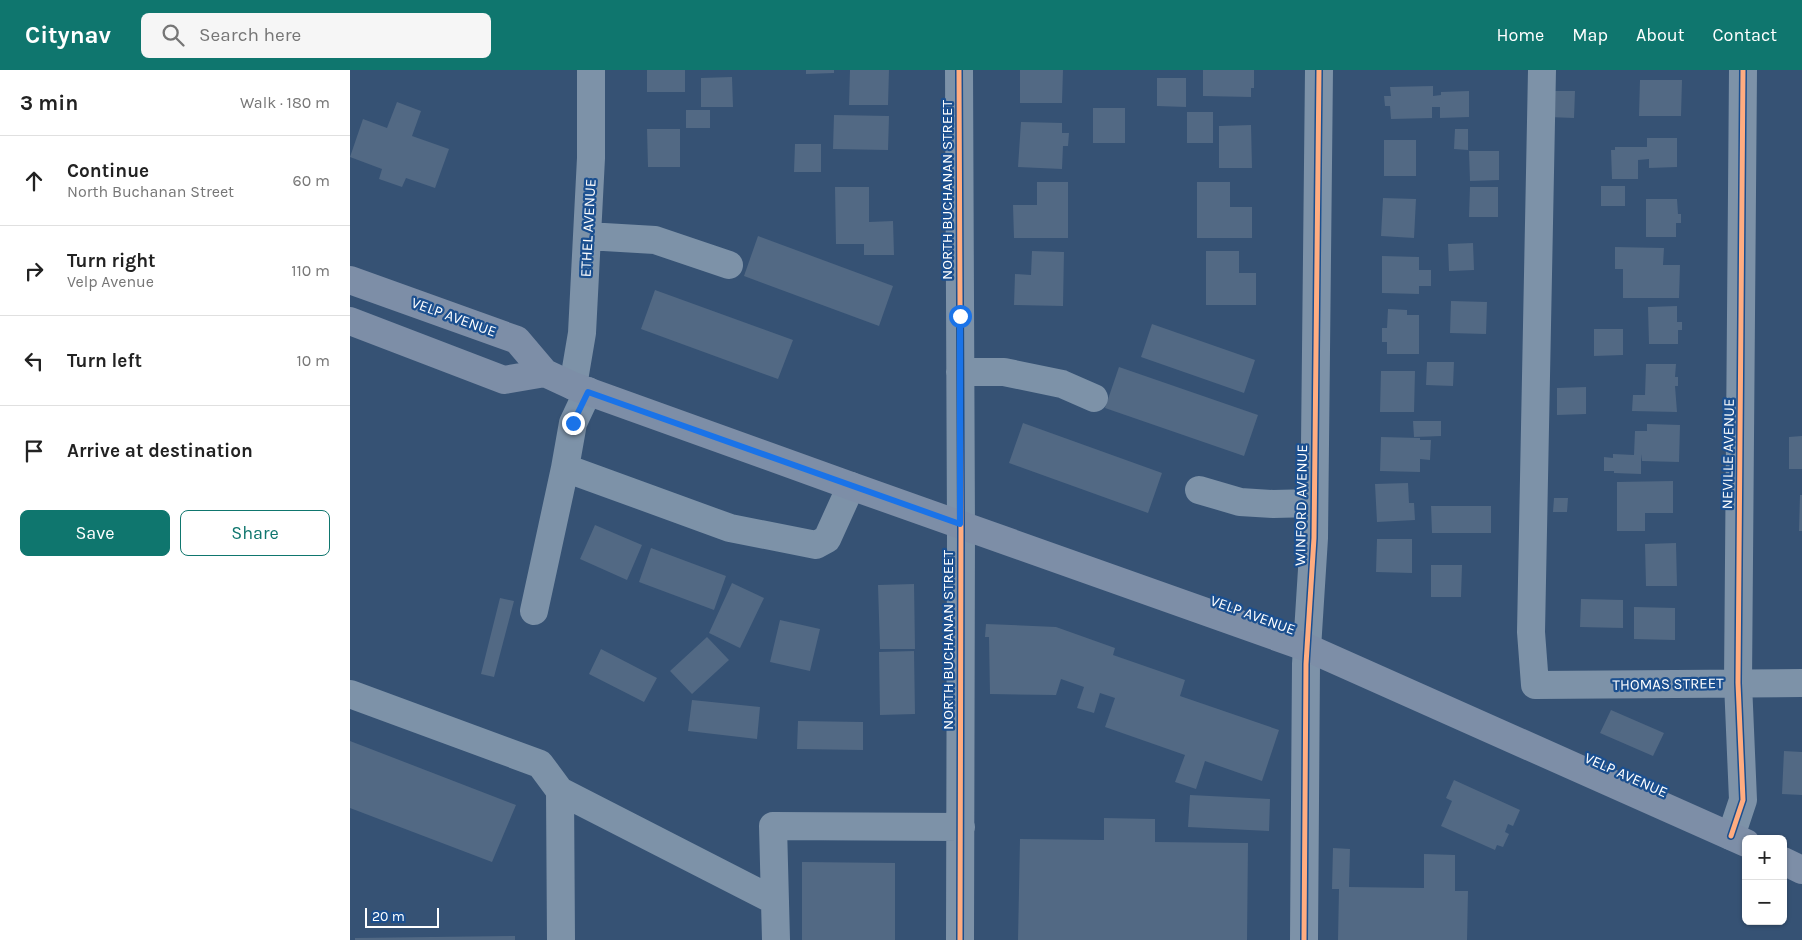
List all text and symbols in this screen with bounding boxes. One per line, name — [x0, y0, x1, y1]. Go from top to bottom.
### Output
search box — [141, 13, 491, 58]
text: Citynav — [25, 21, 111, 49]
icon: search — [159, 21, 187, 49]
text: Search here — [199, 24, 301, 46]
text: Home — [1496, 24, 1544, 46]
text: Map — [1572, 24, 1608, 46]
text: About — [1636, 24, 1685, 46]
text: Contact — [1713, 24, 1777, 46]
text: 3 min — [20, 91, 78, 115]
text: Walk · 180 m — [240, 93, 330, 112]
street label: NORTH BUCHANAN STREET — [938, 100, 956, 280]
text: Continue — [67, 160, 149, 182]
icon: ahead — [20, 167, 48, 195]
text: 60 m — [293, 171, 330, 190]
street label: ETHEL AVENUE — [576, 178, 600, 278]
text: North Buchanan Street — [67, 182, 234, 201]
text: Turn right — [67, 250, 156, 272]
icon: right — [20, 257, 48, 285]
text: 110 m — [291, 261, 330, 280]
text: Velp Avenue — [67, 272, 154, 291]
street label: VELP AVENUE — [409, 293, 499, 341]
route start — [949, 305, 972, 328]
icon: left — [20, 347, 48, 375]
text: Turn left — [67, 350, 142, 372]
text: 10 m — [296, 351, 330, 370]
street label: NEVILLE AVENUE — [1718, 398, 1738, 510]
route end — [562, 412, 585, 435]
icon: arrive — [20, 437, 48, 465]
text: Arrive at destination — [67, 440, 253, 462]
street label: WINFORD AVENUE — [1291, 444, 1311, 566]
button: Save — [20, 510, 170, 556]
button: Share — [180, 510, 330, 556]
street label: NORTH BUCHANAN STREET — [939, 550, 957, 730]
street label: VELP AVENUE — [1208, 591, 1298, 639]
street label: THOMAS STREET — [1612, 674, 1724, 694]
street label: VELP AVENUE — [1582, 749, 1670, 801]
map controls — [1742, 835, 1787, 925]
button: + — [1742, 835, 1787, 880]
button: − — [1742, 880, 1787, 925]
scale bar — [365, 905, 439, 928]
text: 20 m — [372, 908, 405, 925]

